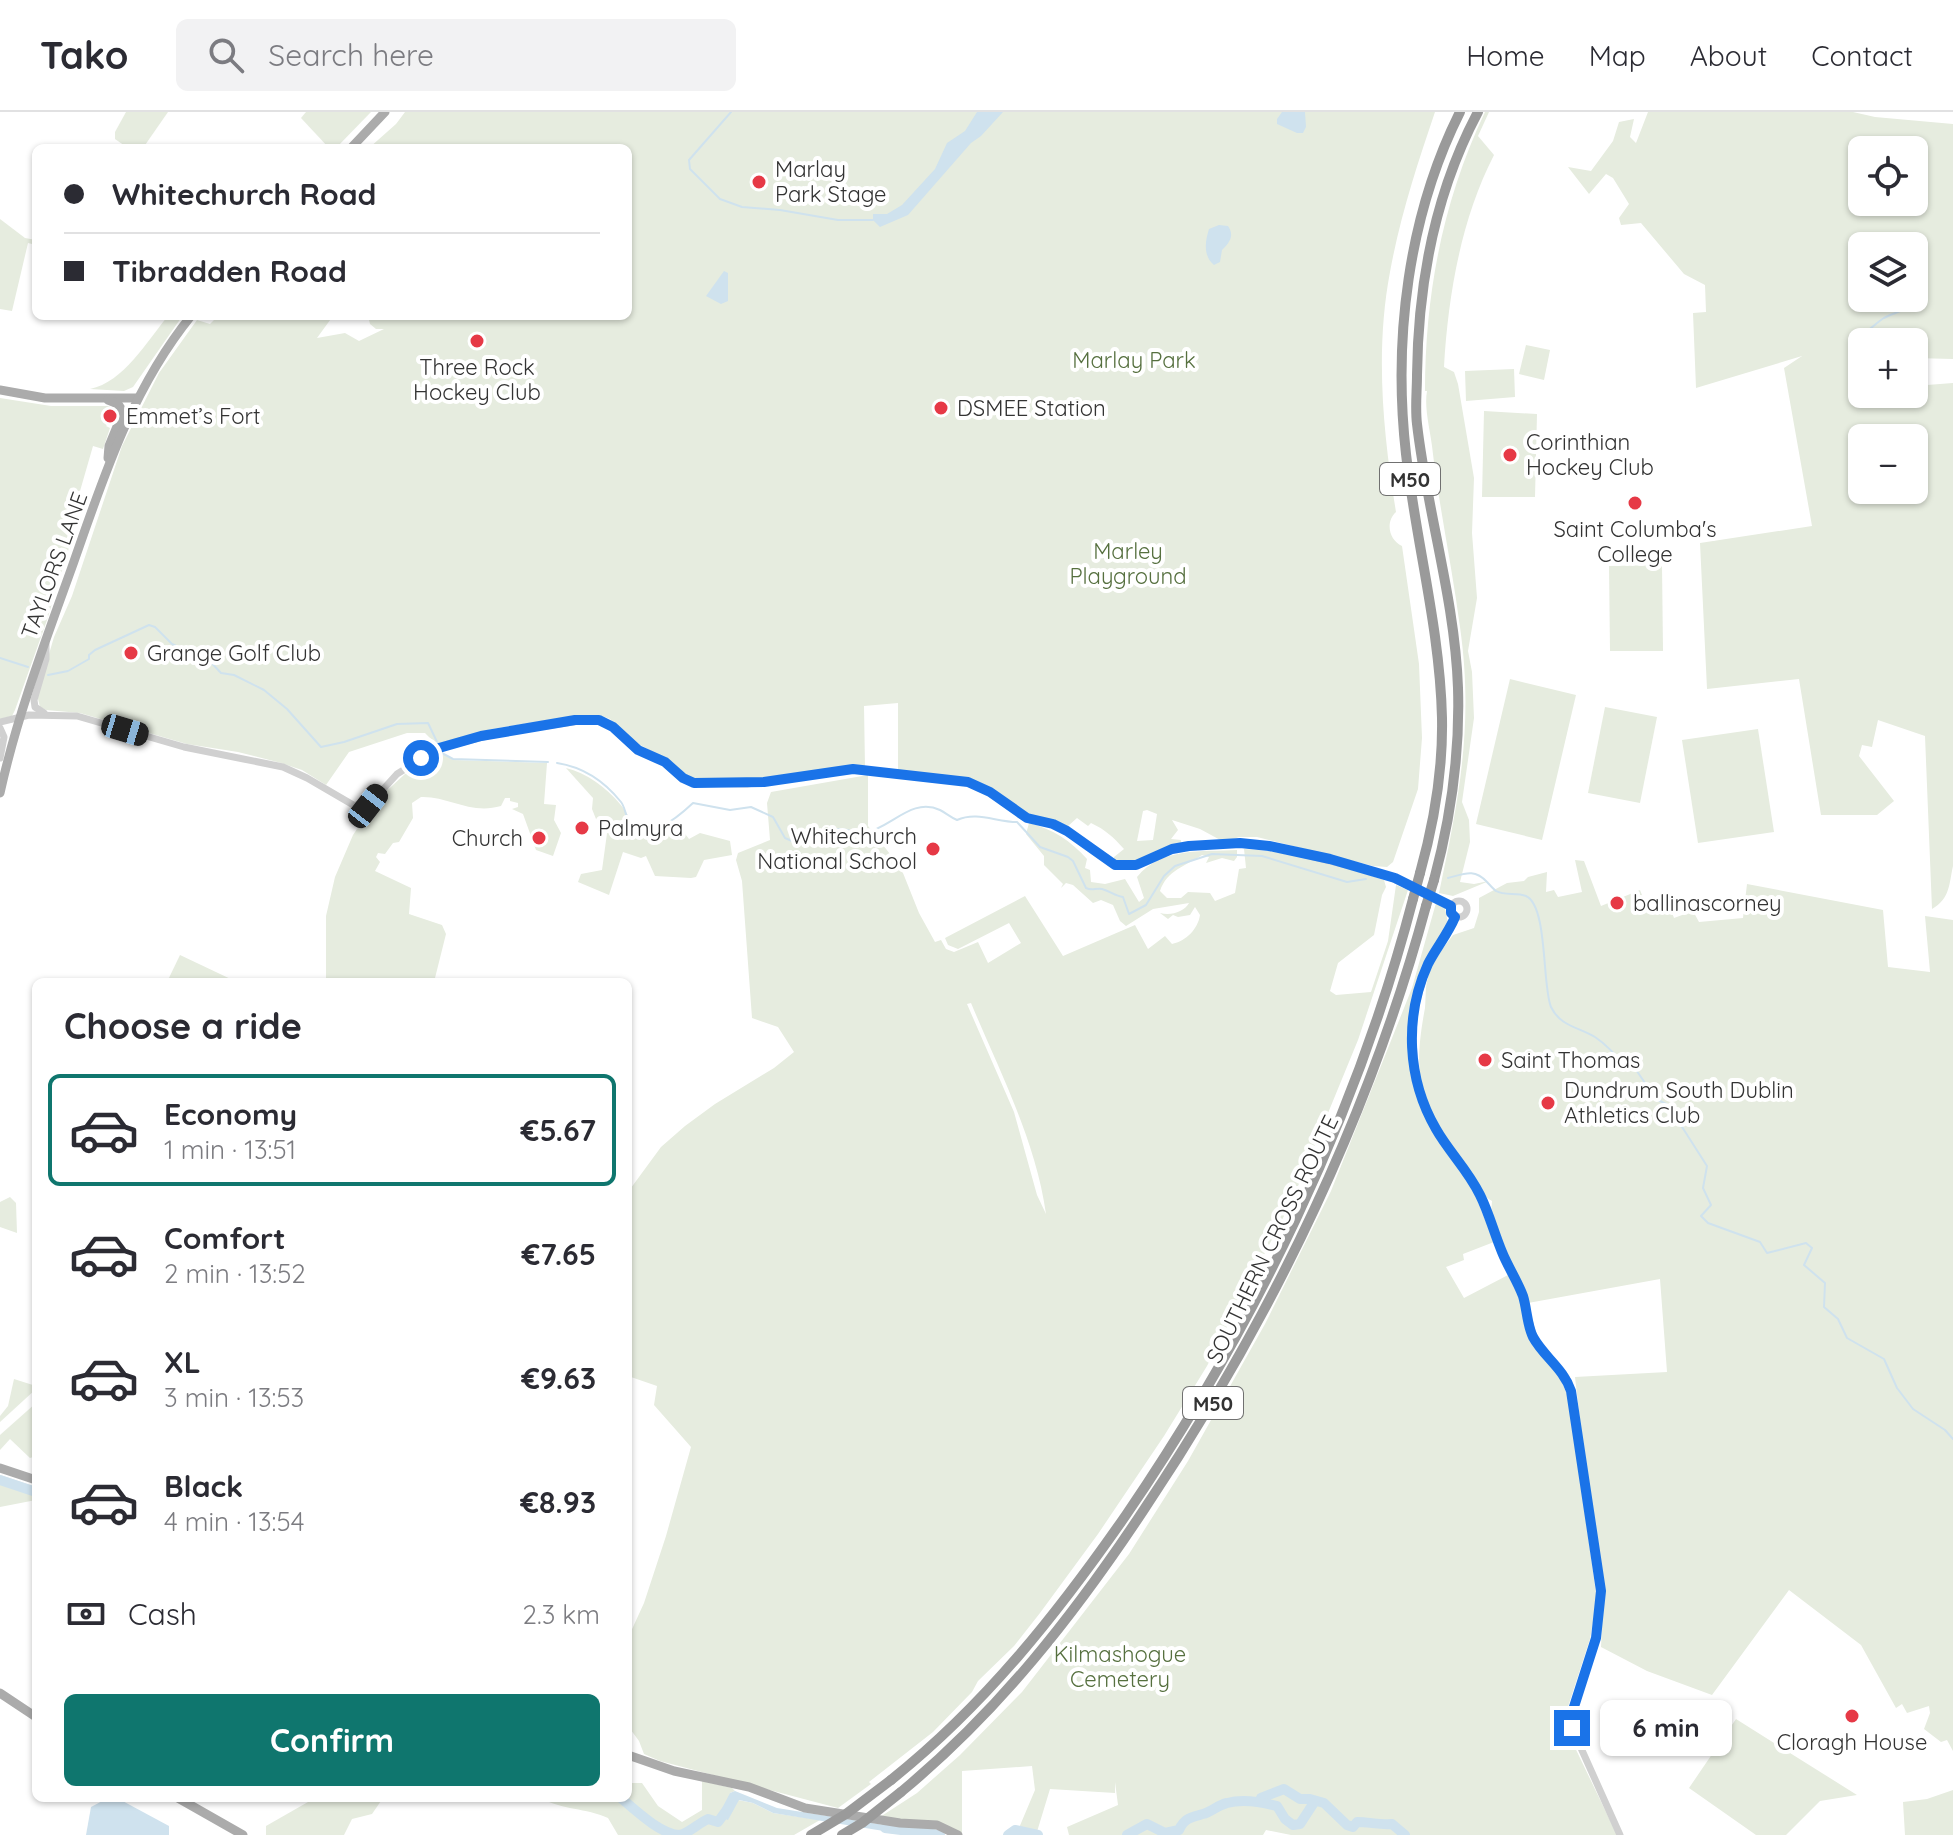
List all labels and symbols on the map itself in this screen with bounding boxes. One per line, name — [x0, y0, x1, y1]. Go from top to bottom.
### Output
place label: Marlay Park Stage — [775, 155, 886, 208]
marker: Marlay Park Stage — [750, 173, 768, 191]
marker: Three Rock Hockey Club — [468, 332, 486, 350]
park label: Marlay Park — [1072, 346, 1196, 374]
place label: Three Rock Hockey Club — [413, 353, 541, 406]
place label: DSMEE Station — [957, 394, 1106, 422]
marker: DSMEE Station — [932, 399, 950, 417]
place label: Emmet’s Fort — [126, 402, 260, 430]
marker: Emmet’s Fort — [101, 407, 119, 425]
place label: Corinthian Hockey Club — [1526, 428, 1654, 481]
marker: Corinthian Hockey Club — [1501, 446, 1519, 464]
road number: M50 — [1380, 463, 1440, 495]
street label: TAYLORS LANE — [15, 488, 93, 642]
marker: Saint Columba's College — [1626, 494, 1644, 512]
place label: Saint Columba's College — [1554, 515, 1717, 568]
park label: Marley Playground — [1069, 537, 1187, 590]
place label: Grange Golf Club — [147, 639, 321, 667]
marker: Grange Golf Club — [122, 644, 140, 662]
car — [99, 712, 151, 748]
route start — [403, 740, 439, 776]
car — [344, 780, 392, 832]
place label: Palmyra — [598, 814, 683, 842]
marker: Palmyra — [573, 819, 591, 837]
place label: Whitechurch National School — [757, 822, 917, 875]
place label: Church — [452, 824, 523, 852]
marker: Church — [530, 829, 548, 847]
marker: Whitechurch National School — [924, 840, 942, 858]
place label: ballinascorney — [1633, 889, 1782, 917]
marker: ballinascorney — [1608, 894, 1626, 912]
place label: Saint Thomas — [1501, 1046, 1640, 1074]
marker: Saint Thomas — [1476, 1051, 1494, 1069]
place label: Dundrum South Dublin Athletics Club — [1564, 1076, 1794, 1129]
marker: Dundrum South Dublin Athletics Club — [1539, 1094, 1557, 1112]
street label: SOUTHERN CROSS ROUTE — [1200, 1110, 1344, 1368]
road number: M50 — [1183, 1387, 1243, 1419]
park label: Kilmashogue Cemetery — [1054, 1640, 1186, 1693]
callout: 6 min — [1600, 1700, 1732, 1756]
marker: Cloragh House — [1843, 1707, 1861, 1725]
route end — [1554, 1710, 1590, 1746]
place label: Cloragh House — [1777, 1728, 1927, 1756]

